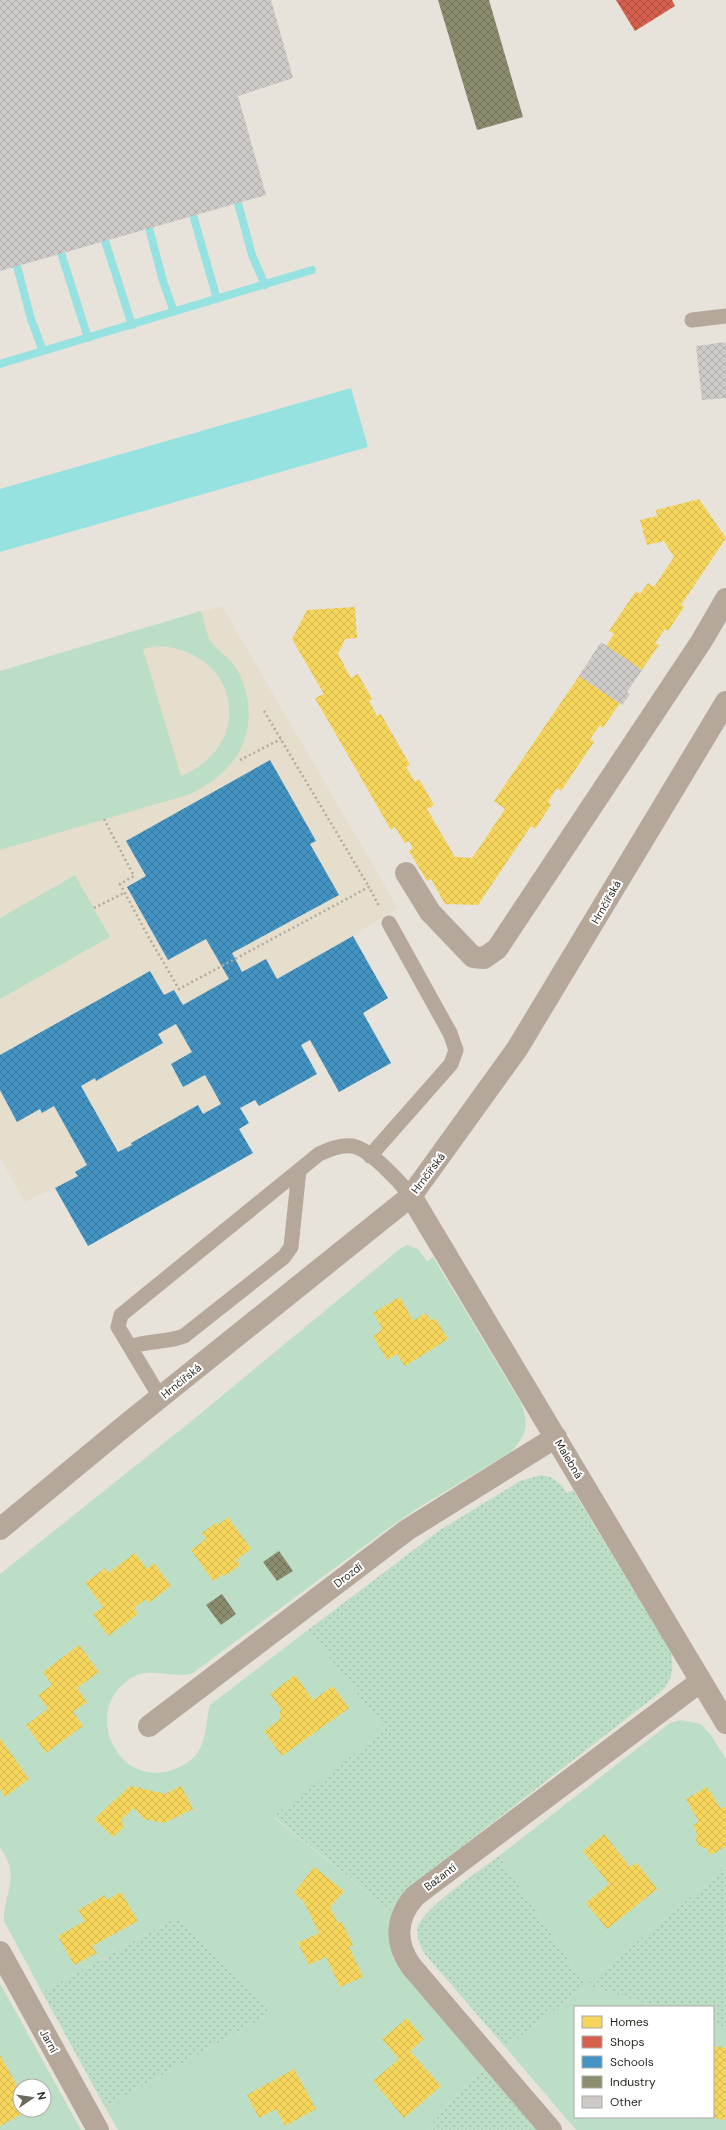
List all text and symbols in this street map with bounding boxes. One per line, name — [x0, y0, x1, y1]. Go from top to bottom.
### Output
street label: Hrnčířská — [588, 878, 624, 926]
street label: Hrnčířská — [408, 1150, 448, 1196]
street label: Hrnčířská — [158, 1361, 204, 1401]
street label: Malebná — [552, 1437, 586, 1481]
street label: Drozdí — [331, 1559, 366, 1590]
street label: Bažantí — [421, 1860, 459, 1894]
legend — [574, 2006, 714, 2118]
text: Homes — [610, 2014, 649, 2030]
street label: Jarní — [37, 2027, 61, 2056]
text: Shops — [610, 2034, 645, 2050]
text: Schools — [610, 2054, 654, 2070]
text: Industry — [610, 2074, 656, 2090]
north arrow — [12, 2078, 52, 2118]
text: N — [34, 2090, 49, 2101]
text: Other — [610, 2094, 643, 2110]

